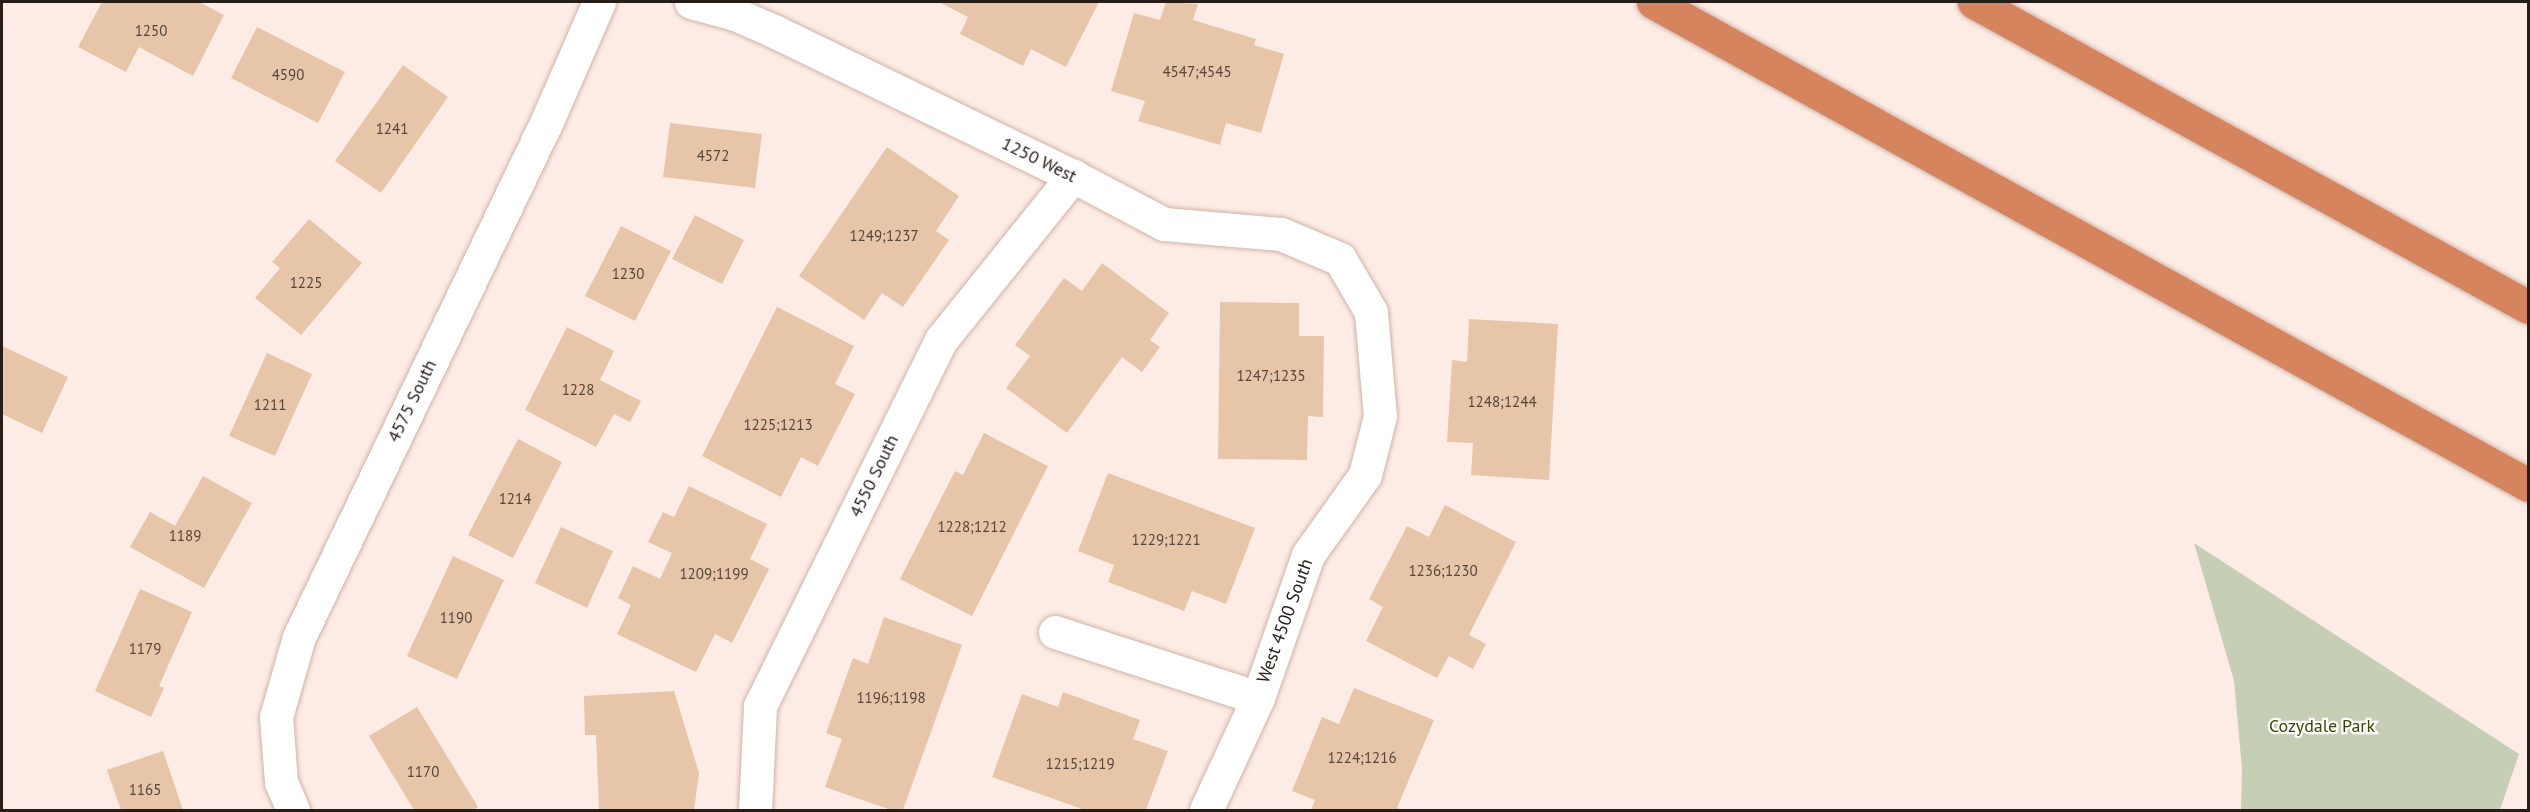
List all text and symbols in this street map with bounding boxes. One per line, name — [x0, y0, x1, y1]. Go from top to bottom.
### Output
house number: 1250 — [135, 22, 167, 40]
house number: 4547;4545 — [1162, 63, 1232, 81]
house number: 4590 — [272, 66, 304, 84]
house number: 1241 — [376, 120, 408, 138]
street label: 1250 West — [998, 133, 1080, 187]
house number: 4572 — [697, 147, 729, 165]
house number: 1249;1237 — [849, 227, 919, 245]
house number: 1230 — [612, 265, 644, 283]
house number: 1225 — [290, 274, 322, 292]
street label: 4575 South — [383, 356, 441, 446]
house number: 1247;1235 — [1236, 367, 1306, 385]
house number: 1228 — [562, 381, 594, 399]
house number: 1248;1244 — [1467, 393, 1537, 411]
house number: 1211 — [254, 396, 286, 414]
house number: 1225;1213 — [743, 416, 813, 434]
street label: 4550 South — [845, 431, 903, 521]
house number: 1214 — [499, 490, 531, 508]
house number: 1228;1212 — [937, 518, 1007, 536]
house number: 1189 — [169, 527, 201, 545]
house number: 1229;1221 — [1131, 531, 1201, 549]
street label: West 4500 South — [1253, 556, 1317, 686]
house number: 1236;1230 — [1408, 562, 1478, 580]
house number: 1209;1199 — [679, 565, 749, 583]
house number: 1190 — [440, 609, 472, 627]
house number: 1179 — [129, 640, 161, 658]
house number: 1196;1198 — [856, 689, 926, 707]
park label: Cozydale Park — [2269, 715, 2375, 737]
house number: 1224;1216 — [1327, 749, 1397, 767]
house number: 1215;1219 — [1045, 755, 1115, 773]
house number: 1170 — [407, 763, 439, 781]
house number: 1165 — [129, 781, 161, 799]

